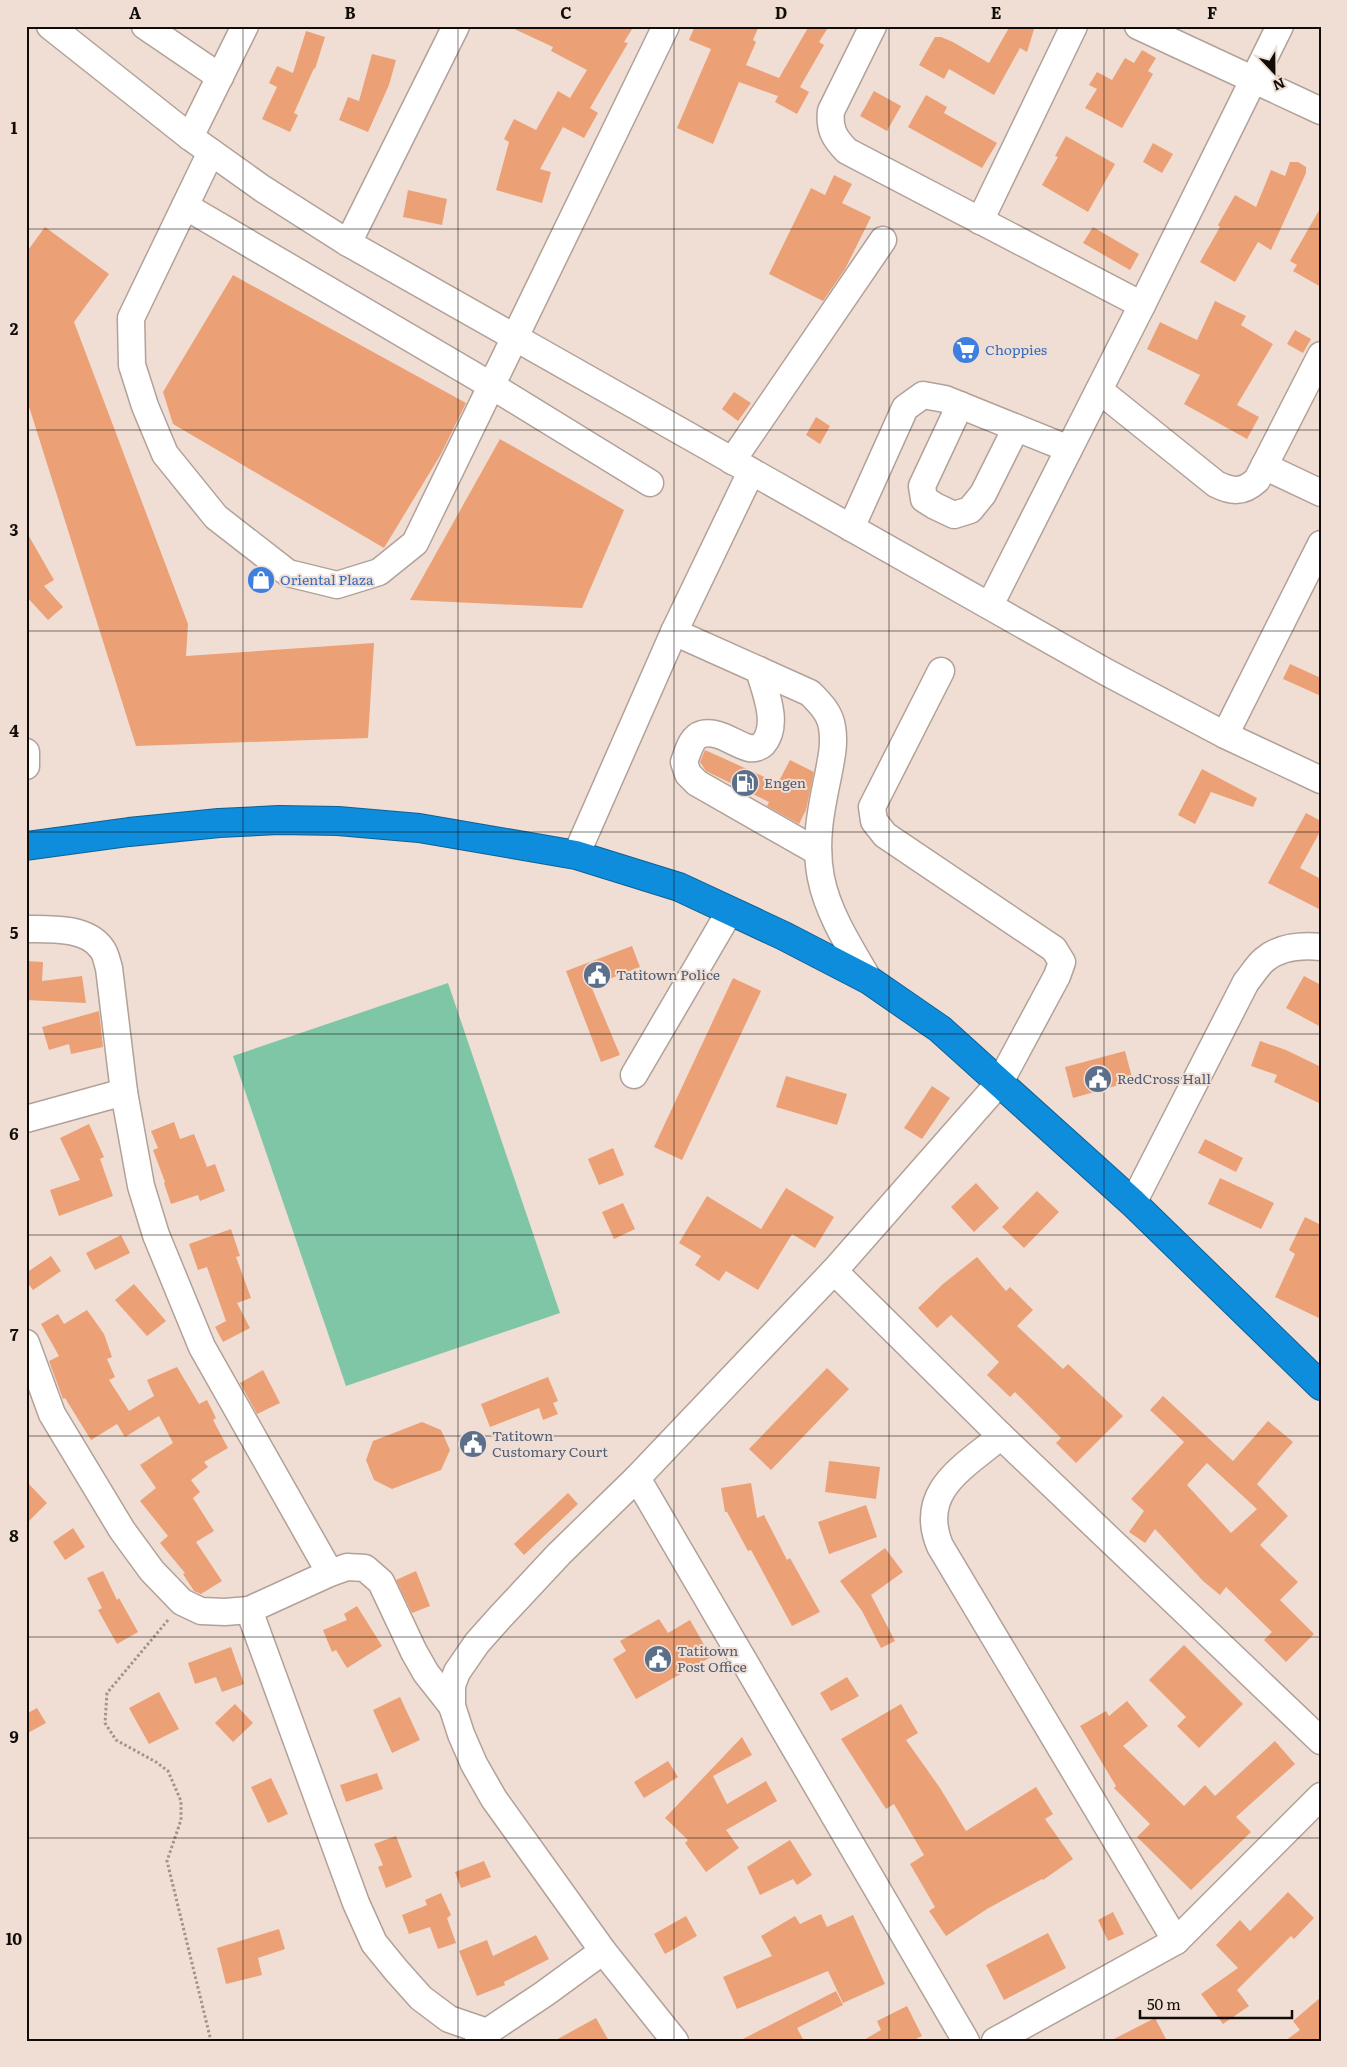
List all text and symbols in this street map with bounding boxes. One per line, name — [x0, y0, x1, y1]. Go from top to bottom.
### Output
text: A — [129, 0, 141, 24]
text: B — [344, 0, 356, 24]
text: C — [560, 0, 572, 24]
text: D — [775, 0, 787, 24]
text: E — [991, 0, 1002, 24]
text: F — [1207, 0, 1217, 24]
north arrow — [1250, 48, 1300, 98]
text: N — [1270, 74, 1288, 97]
text: 1 — [11, 115, 18, 139]
text: 2 — [10, 316, 19, 340]
supermarket icon: Choppies — [951, 335, 981, 365]
place label: Choppies — [985, 339, 1047, 359]
text: 3 — [10, 517, 19, 541]
shop icon: Oriental Plaza — [246, 565, 276, 595]
place label: Oriental Plaza — [280, 569, 374, 589]
text: 4 — [9, 718, 19, 742]
fuel station icon: Engen — [730, 768, 760, 798]
place label: Engen — [764, 772, 806, 792]
text: 5 — [10, 920, 19, 944]
public building icon: Tatitown Police — [582, 960, 612, 990]
place label: Tatitown Police — [616, 964, 720, 984]
public building icon: RedCross Hall — [1083, 1064, 1113, 1094]
place label: RedCross Hall — [1117, 1068, 1211, 1088]
text: 6 — [9, 1121, 19, 1145]
text: 7 — [10, 1322, 19, 1346]
place label: Tatitown Customary Court — [492, 1425, 608, 1461]
public building icon: Tatitown Customary Court — [458, 1429, 488, 1459]
text: 8 — [9, 1523, 19, 1547]
place label: Tatitown Post Office — [677, 1640, 747, 1676]
public building icon: Tatitown Post Office — [643, 1644, 673, 1674]
text: 9 — [9, 1724, 19, 1748]
text: 10 — [6, 1926, 22, 1950]
scale bar — [1140, 1987, 1292, 2019]
text: 50 m — [1147, 1992, 1181, 2015]

